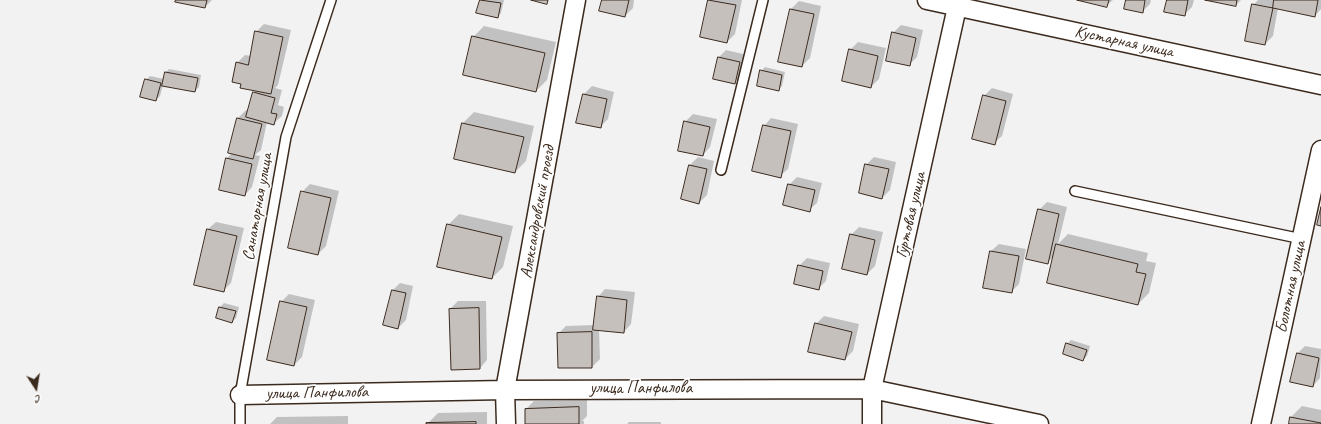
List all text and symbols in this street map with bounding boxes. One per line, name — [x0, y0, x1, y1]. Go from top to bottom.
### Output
street label: Кустарная улица — [1073, 22, 1175, 62]
street label: Александровский проезд — [516, 144, 560, 280]
street label: Санаторная улица — [239, 152, 277, 262]
street label: Гуртовая улица — [891, 170, 931, 260]
street label: Болотная улица — [1271, 239, 1311, 335]
north arrow — [16, 368, 56, 408]
street label: улица Панфилова — [590, 379, 692, 399]
street label: улица Панфилова — [266, 382, 368, 404]
text: С — [34, 392, 43, 407]

